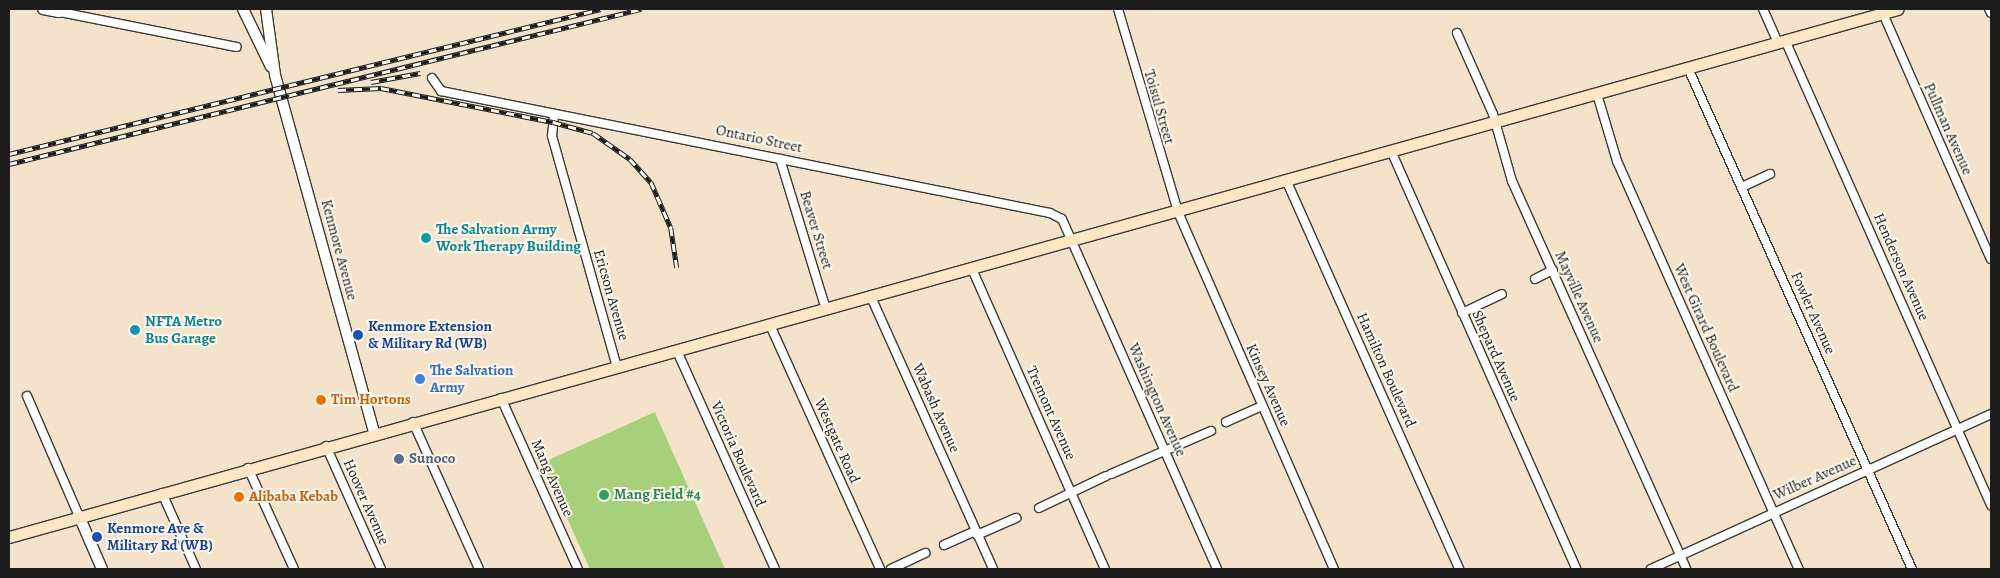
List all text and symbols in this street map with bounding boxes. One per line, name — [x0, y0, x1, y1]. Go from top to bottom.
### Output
street label: Toisul Street — [1140, 68, 1178, 146]
street label: Pullman Avenue — [1920, 80, 1976, 178]
street label: Ontario Street — [714, 121, 804, 157]
street label: Beaver Street — [796, 189, 836, 271]
street label: Kenmore Avenue — [317, 198, 361, 302]
street label: Henderson Avenue — [1869, 210, 1933, 324]
place label: The Salvation Army Work Therapy Building — [436, 220, 581, 255]
marker: The Salvation Army Work Therapy Building — [420, 232, 432, 244]
street label: Ericson Avenue — [589, 247, 633, 343]
street label: Mayville Avenue — [1551, 248, 1607, 346]
street label: West Girard Boulevard — [1670, 261, 1742, 395]
street label: Fowler Avenue — [1787, 269, 1839, 357]
street label: Shepard Avenue — [1468, 307, 1524, 405]
street label: Hamilton Boulevard — [1353, 310, 1419, 430]
place label: NFTA Metro Bus Garage — [145, 312, 222, 347]
place label: Kenmore Extension & Military Rd (WB) — [368, 317, 492, 352]
marker: NFTA Metro Bus Garage — [129, 324, 141, 336]
marker: Kenmore Extension & Military Rd (WB) — [352, 329, 364, 341]
street label: Washington Avenue — [1124, 341, 1190, 459]
street label: Kinsey Avenue — [1242, 341, 1294, 429]
street label: Wabash Avenue — [908, 360, 964, 456]
place label: The Salvation Army — [430, 361, 514, 396]
street label: Tremont Avenue — [1022, 363, 1080, 463]
marker: The Salvation Army — [414, 373, 426, 385]
place label: Tim Hortons — [331, 391, 411, 409]
marker: Tim Hortons — [315, 394, 327, 406]
street label: Westgate Road — [810, 396, 864, 486]
street label: Victoria Boulevard — [707, 399, 769, 509]
street label: Mang Avenue — [527, 436, 577, 520]
place label: Sunoco — [409, 450, 455, 468]
street label: Wilber Avenue — [1771, 452, 1859, 504]
marker: Sunoco — [393, 453, 405, 465]
street label: Hoover Avenue — [339, 456, 393, 548]
place label: Mang Field #4 — [614, 486, 701, 504]
place label: Alibaba Kebab — [249, 488, 338, 506]
marker: Mang Field #4 — [598, 489, 610, 501]
marker: Alibaba Kebab — [233, 491, 245, 503]
place label: Kenmore Ave & Military Rd (WB) — [107, 519, 213, 554]
marker: Kenmore Ave & Military Rd (WB) — [91, 531, 103, 543]

